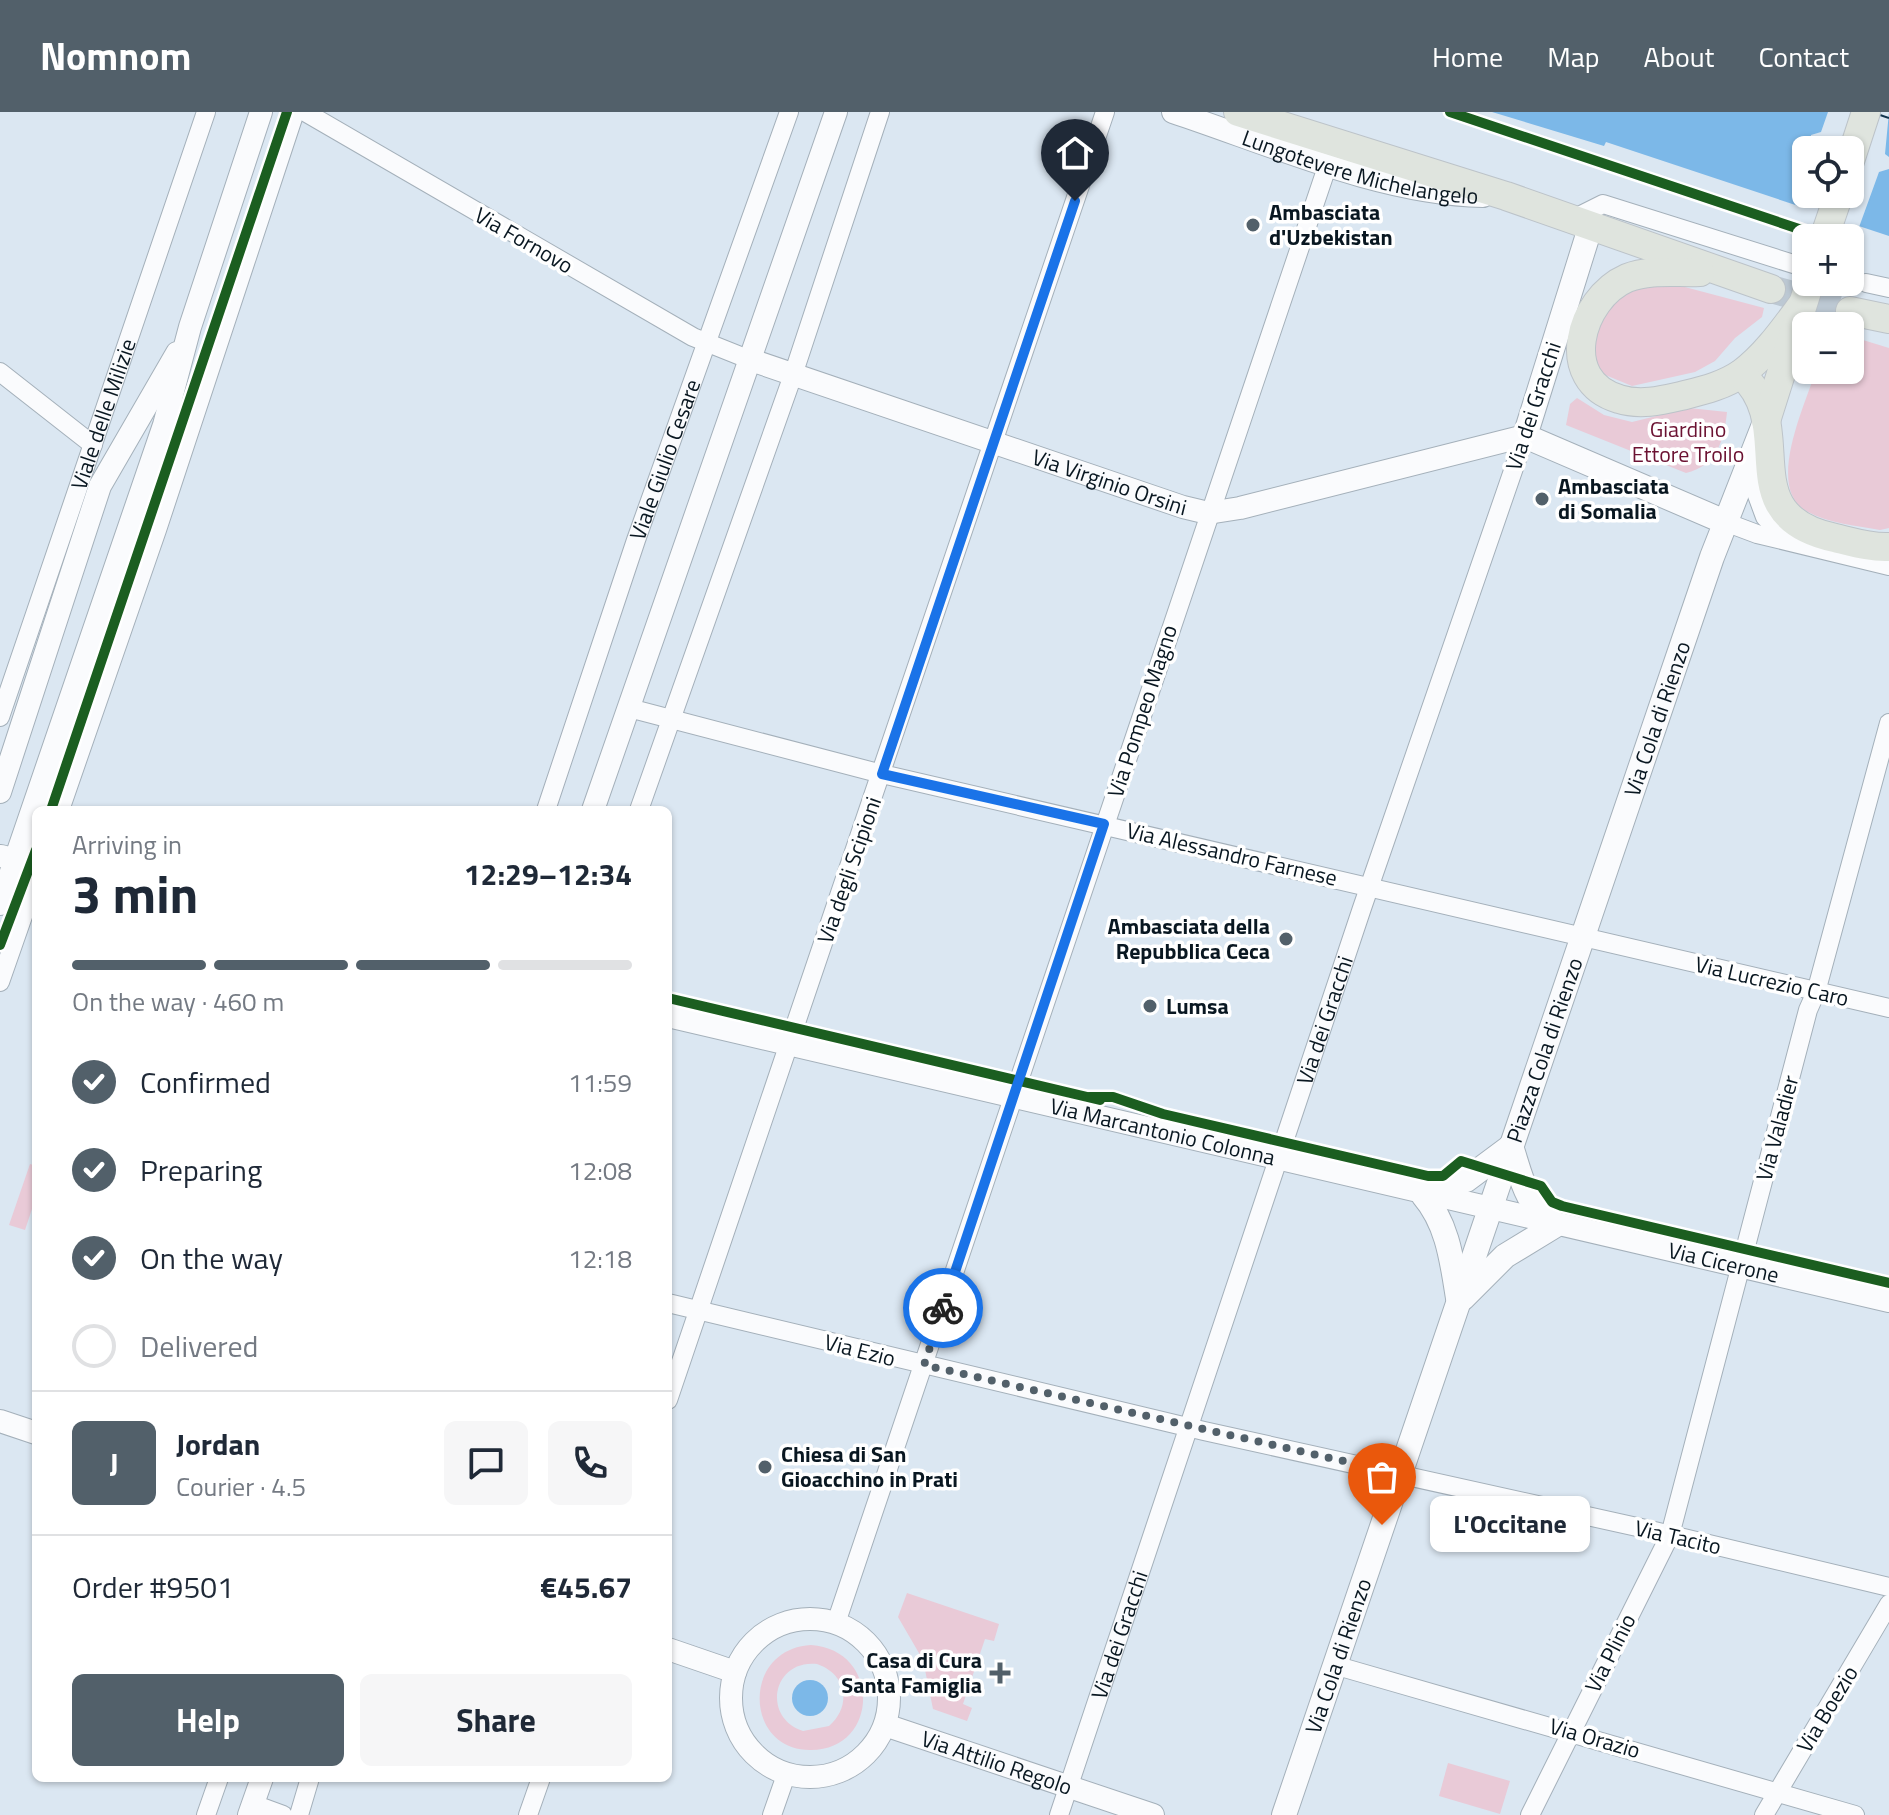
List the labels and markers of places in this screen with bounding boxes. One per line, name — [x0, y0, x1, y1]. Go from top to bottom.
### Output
pin — [1041, 119, 1109, 201]
place label: Ambasciata d'Uzbekistan — [1269, 195, 1393, 254]
marker: Ambasciata d'Uzbekistan — [1244, 216, 1262, 234]
place label: Ambasciata di Somalia — [1558, 469, 1669, 528]
marker: Ambasciata di Somalia — [1533, 490, 1551, 508]
place label: Ambasciata della Repubblica Ceca — [1107, 909, 1270, 968]
marker: Ambasciata della Repubblica Ceca — [1277, 930, 1295, 948]
place label: Lumsa — [1166, 989, 1229, 1023]
marker: Lumsa — [1141, 997, 1159, 1015]
place label: Chiesa di San Gioacchino in Prati — [781, 1437, 958, 1496]
pin — [1348, 1443, 1416, 1525]
marker: Chiesa di San Gioacchino in Prati — [756, 1458, 774, 1476]
callout: L'Occitane — [1430, 1497, 1590, 1553]
place label: Casa di Cura Santa Famiglia — [841, 1643, 982, 1702]
marker: Casa di Cura Santa Famiglia — [989, 1662, 1011, 1684]

